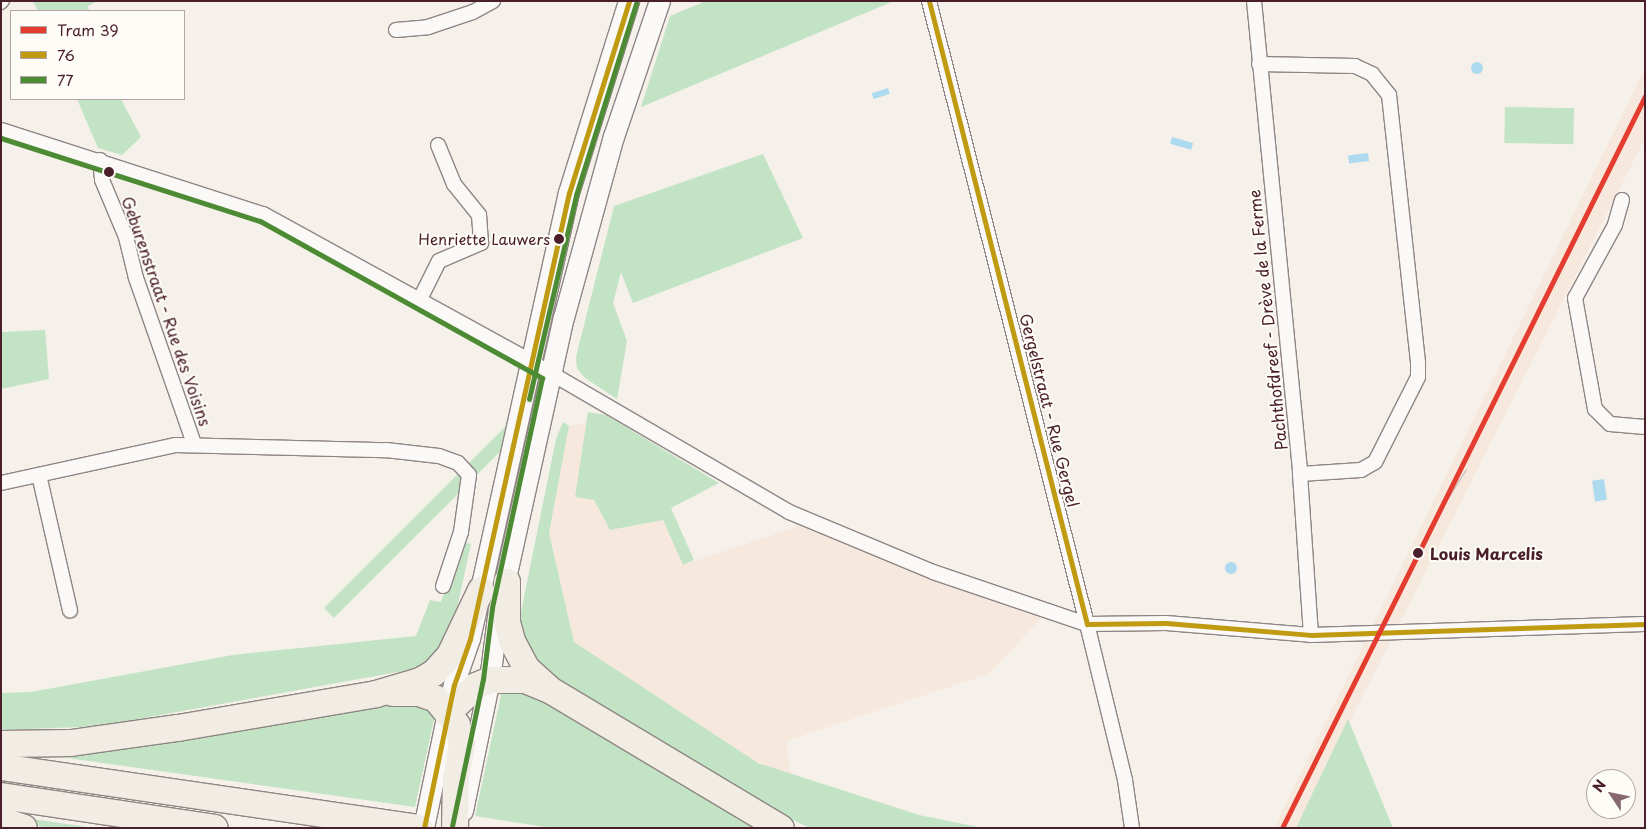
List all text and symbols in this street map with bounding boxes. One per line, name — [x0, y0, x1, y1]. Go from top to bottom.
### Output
legend — [10, 10, 185, 100]
text: Tram 39 — [57, 18, 119, 41]
text: 76 — [57, 43, 75, 66]
text: 77 — [57, 68, 74, 91]
unlabelled marker — [104, 167, 114, 177]
street label: Pachthofdreef - Drève de la Ferme — [1244, 187, 1290, 453]
street label: Geburenstraat - Rue des Voisins — [118, 192, 216, 430]
place label: Henriette Lauwers — [418, 230, 550, 248]
marker: Henriette Lauwers — [554, 234, 564, 244]
street label: Gergelstraat - Rue Gergel — [1017, 311, 1083, 509]
place label: Louis Marcelis — [1430, 543, 1543, 563]
marker: Louis Marcelis — [1410, 545, 1426, 561]
north arrow — [1586, 769, 1636, 819]
text: N — [1587, 775, 1611, 796]

